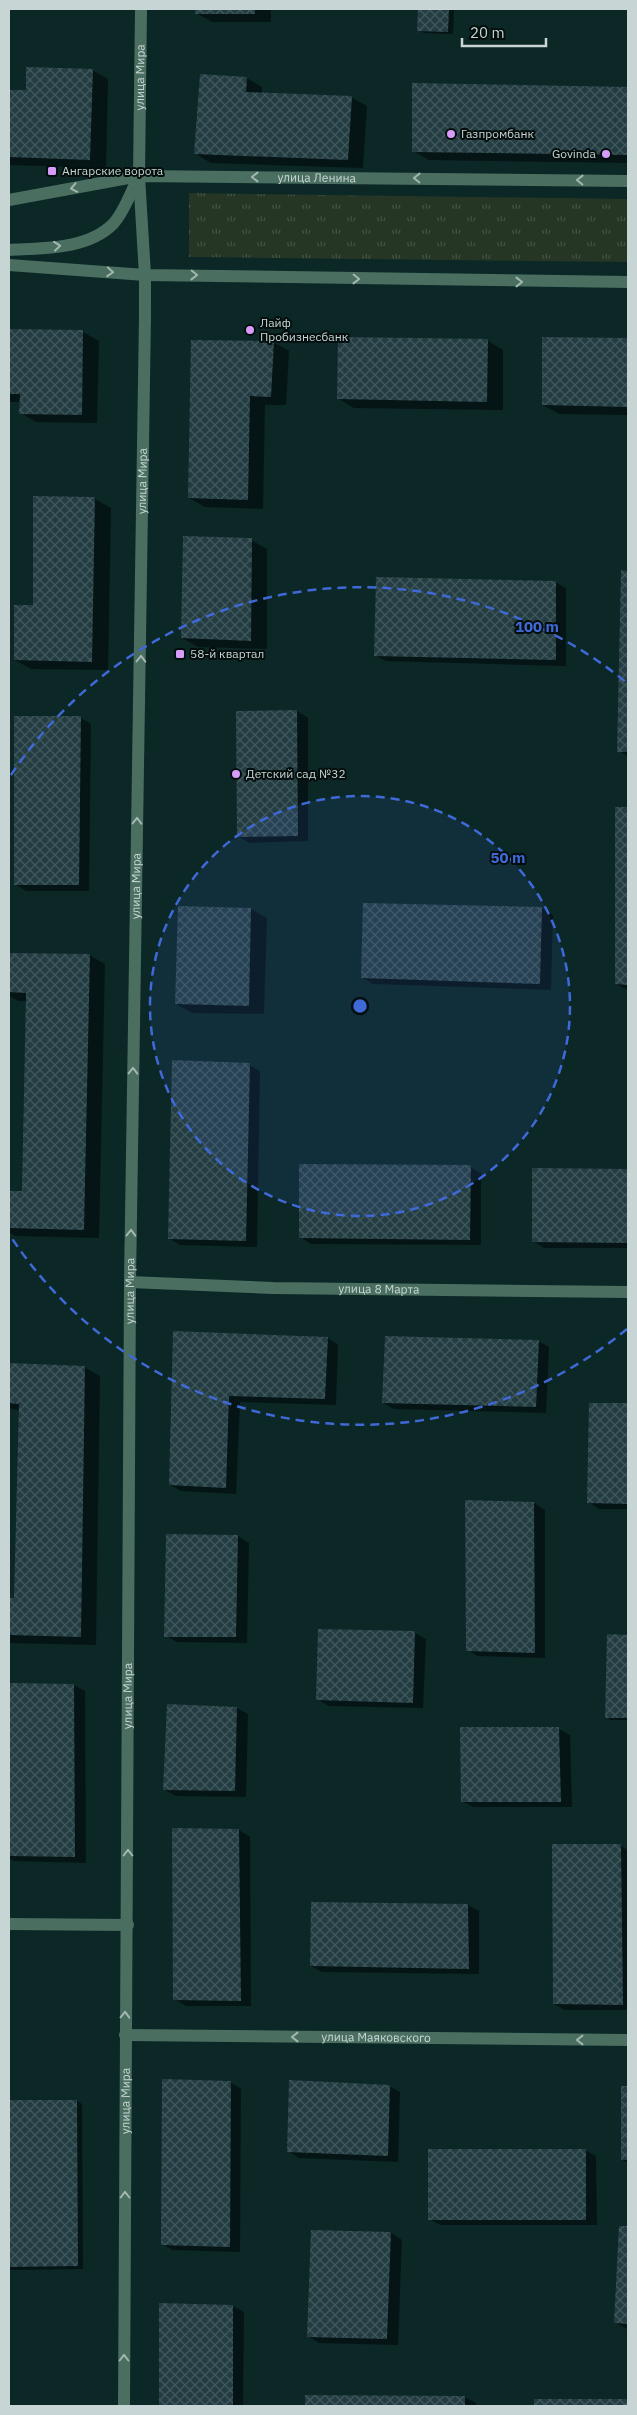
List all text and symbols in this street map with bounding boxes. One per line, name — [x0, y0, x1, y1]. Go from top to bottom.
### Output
scale bar — [462, 15, 546, 47]
text: 20 m — [470, 23, 505, 42]
street label: улица Мира — [132, 43, 148, 111]
place label: Газпромбанк — [461, 126, 535, 141]
marker: Газпромбанк — [445, 128, 457, 140]
place label: Govinda — [552, 146, 597, 161]
marker: Govinda — [600, 148, 612, 160]
place label: Ангарские ворота — [62, 163, 164, 178]
marker: Ангарские ворота — [46, 165, 58, 177]
street label: улица Ленина — [277, 169, 357, 185]
one-way arrow — [250, 172, 258, 182]
one-way arrow — [413, 173, 420, 183]
one-way arrow — [575, 175, 583, 185]
one-way arrow — [70, 182, 79, 192]
one-way arrow — [54, 241, 62, 252]
one-way arrow — [106, 266, 114, 277]
one-way arrow — [190, 270, 198, 281]
one-way arrow — [352, 274, 360, 284]
one-way arrow — [515, 277, 523, 287]
place label: Лайф Пробизнесбанк — [260, 315, 349, 344]
marker: Лайф Пробизнесбанк — [244, 324, 256, 336]
street label: улица Мира — [134, 447, 150, 514]
text: 100 m — [515, 617, 559, 636]
place label: 58-й квартал — [190, 646, 264, 661]
marker: 58-й квартал — [174, 648, 186, 660]
one-way arrow — [136, 654, 146, 662]
place label: Детский сад №32 — [246, 766, 346, 781]
marker: Детский сад №32 — [230, 768, 242, 780]
one-way arrow — [132, 817, 142, 824]
text: 50 m — [491, 848, 525, 867]
street label: улица Мира — [128, 852, 144, 919]
centre of rings — [351, 997, 369, 1015]
one-way arrow — [128, 1067, 138, 1074]
one-way arrow — [125, 1229, 136, 1237]
street label: улица Мира — [122, 1257, 137, 1324]
street label: улица 8 Марта — [338, 1281, 420, 1297]
street label: улица Мира — [120, 1662, 135, 1729]
one-way arrow — [123, 1848, 133, 1856]
one-way arrow — [120, 2011, 130, 2018]
street label: улица Маяковского — [321, 2029, 431, 2045]
one-way arrow — [290, 2032, 298, 2042]
one-way arrow — [575, 2034, 583, 2045]
street label: улица Мира — [117, 2067, 133, 2134]
one-way arrow — [120, 2191, 130, 2198]
one-way arrow — [119, 2353, 129, 2361]

